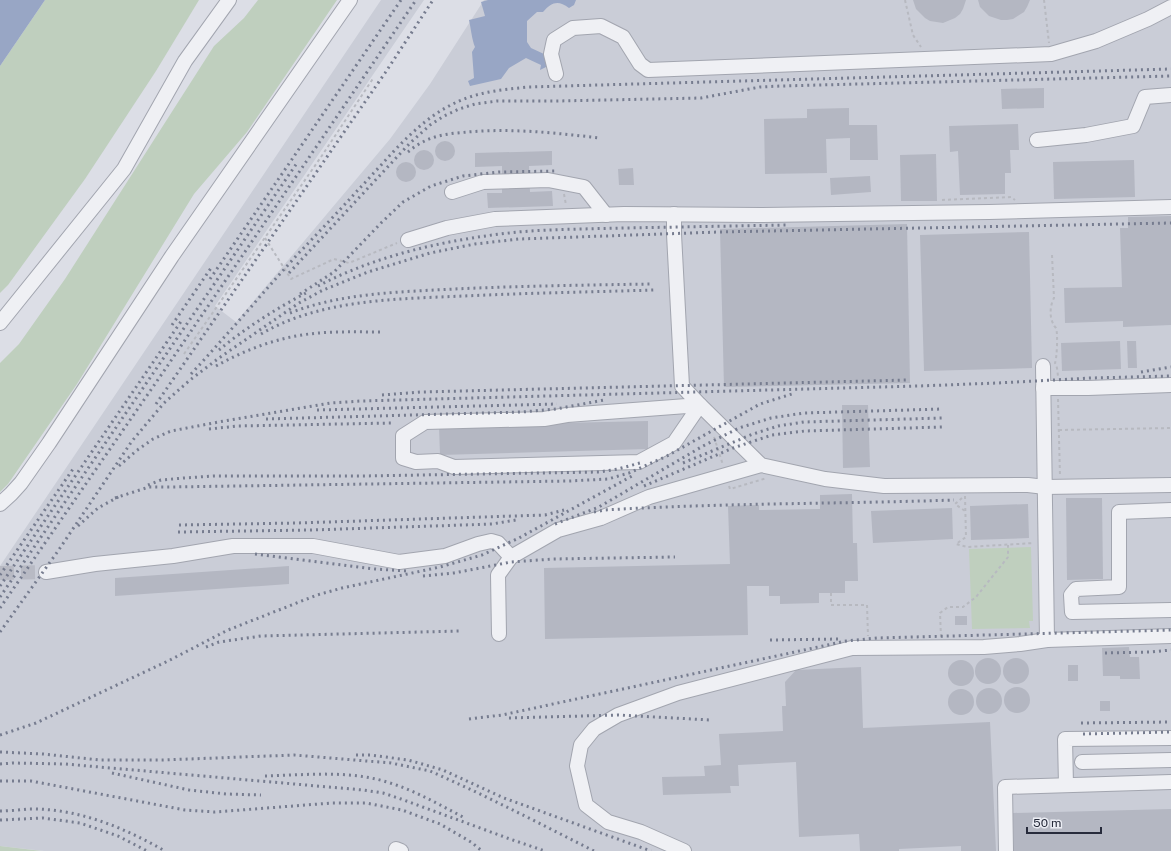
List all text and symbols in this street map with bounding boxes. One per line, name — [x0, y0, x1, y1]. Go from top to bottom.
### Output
scale bar — [1027, 809, 1101, 835]
text: 50 m — [1033, 816, 1061, 830]

